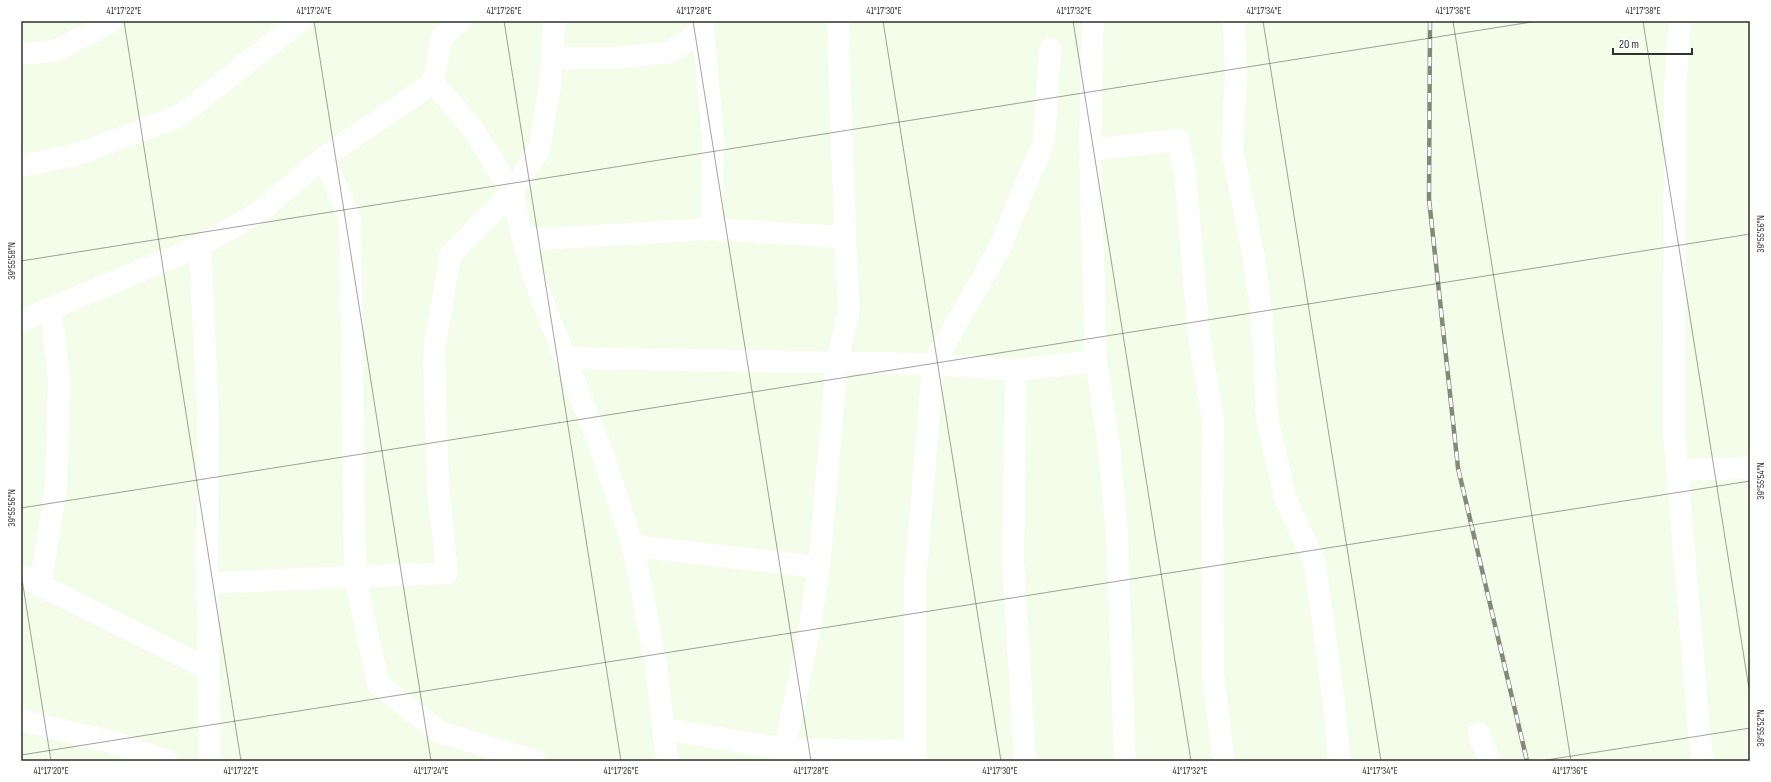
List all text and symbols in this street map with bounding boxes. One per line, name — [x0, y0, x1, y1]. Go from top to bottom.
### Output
text: 41°17'22"E — [107, 5, 141, 17]
text: 41°17'24"E — [297, 5, 331, 17]
text: 41°17'26"E — [486, 5, 522, 17]
text: 41°17'28"E — [676, 5, 712, 17]
text: 41°17'30"E — [866, 5, 902, 17]
text: 41°17'32"E — [1057, 5, 1091, 17]
text: 41°17'34"E — [1247, 5, 1282, 17]
text: 41°17'36"E — [1435, 5, 1471, 17]
text: 41°17'38"E — [1625, 5, 1661, 17]
scale bar — [1613, 30, 1692, 56]
text: 20 m — [1619, 37, 1639, 52]
text: 39°55'56"N — [1755, 215, 1767, 253]
text: 39°55'58"N — [6, 242, 18, 280]
text: 39°55'54"N — [1755, 462, 1767, 500]
text: 39°55'56"N — [6, 489, 18, 527]
text: 39°55'52"N — [1755, 709, 1767, 747]
text: 41°17'20"E — [33, 765, 69, 777]
text: 41°17'22"E — [224, 765, 258, 777]
text: 41°17'24"E — [414, 765, 448, 777]
text: 41°17'26"E — [603, 765, 639, 777]
text: 41°17'28"E — [793, 765, 829, 777]
text: 41°17'30"E — [982, 765, 1018, 777]
text: 41°17'32"E — [1173, 765, 1207, 777]
text: 41°17'34"E — [1363, 765, 1398, 777]
text: 41°17'36"E — [1552, 765, 1588, 777]

